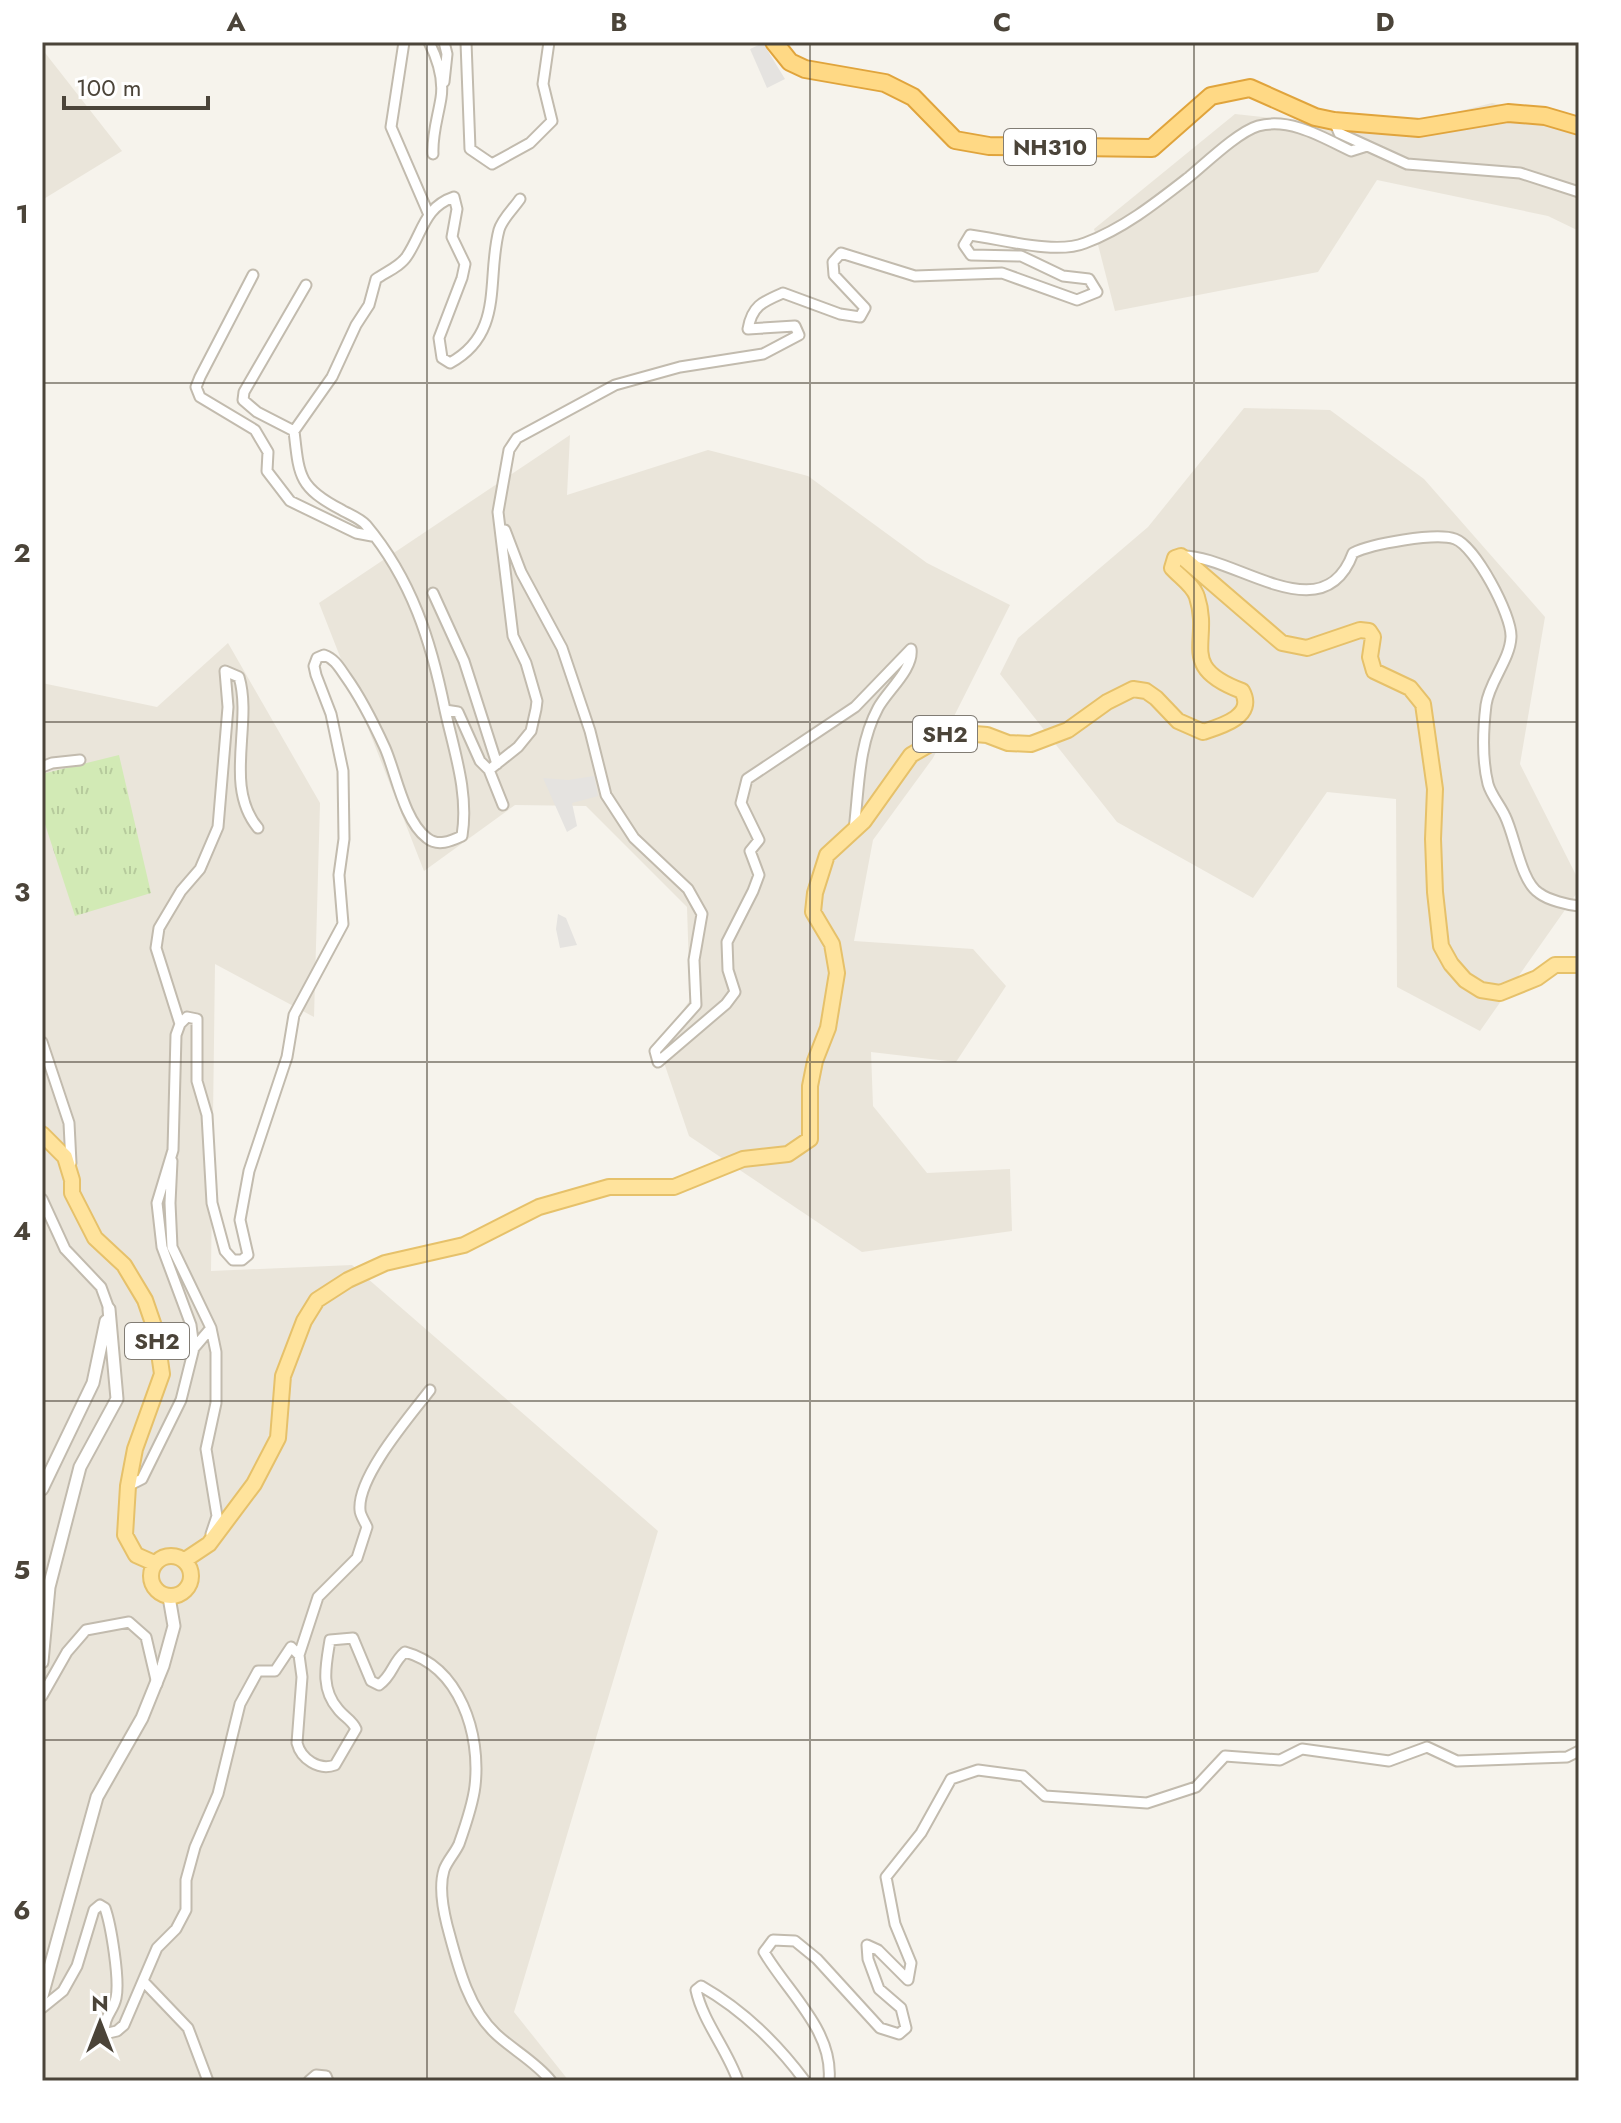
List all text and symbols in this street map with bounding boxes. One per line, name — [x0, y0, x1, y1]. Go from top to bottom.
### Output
text: A — [225, 3, 246, 41]
text: B — [610, 3, 628, 41]
text: C — [993, 3, 1011, 41]
text: D — [1375, 3, 1395, 41]
scale bar — [64, 60, 208, 110]
text: 100 m — [76, 70, 142, 105]
road number: NH310 — [1004, 129, 1096, 165]
text: 1 — [15, 195, 29, 233]
text: 2 — [13, 534, 31, 572]
road number: SH2 — [913, 716, 977, 752]
text: 3 — [14, 873, 30, 911]
text: 4 — [13, 1212, 31, 1250]
road number: SH2 — [125, 1323, 189, 1359]
text: 5 — [14, 1551, 30, 1589]
text: 6 — [13, 1891, 31, 1929]
north arrow — [60, 1983, 140, 2063]
text: N — [91, 1987, 109, 2019]

